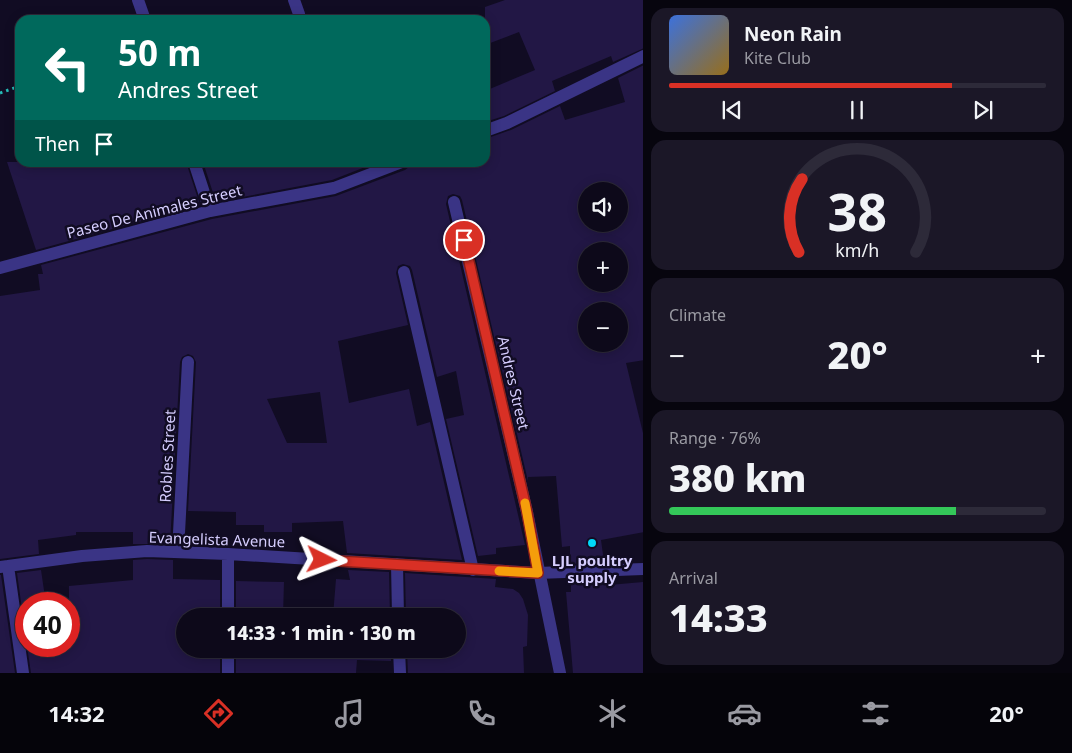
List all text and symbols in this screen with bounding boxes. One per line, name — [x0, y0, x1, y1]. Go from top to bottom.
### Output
text: Neon Rain — [744, 21, 842, 47]
text: 50 m — [118, 29, 201, 76]
icon: left — [35, 35, 100, 100]
text: Kite Club — [744, 47, 811, 69]
text: Andres Street — [118, 74, 258, 104]
icon: previous — [718, 96, 746, 124]
icon: pause — [843, 96, 871, 124]
icon: next — [969, 96, 997, 124]
icon: arrive — [90, 130, 118, 158]
text: Then — [35, 131, 80, 157]
text: 38 — [828, 175, 887, 246]
street label: Paseo De Animales Street — [64, 179, 244, 242]
map controls — [578, 182, 628, 352]
button: sound — [578, 182, 628, 232]
pin — [443, 219, 485, 261]
icon: arrive — [450, 226, 478, 254]
text: km/h — [836, 238, 879, 262]
button: + — [578, 242, 628, 292]
button: − — [578, 302, 628, 352]
text: Climate — [669, 304, 726, 326]
text: 20° — [827, 328, 888, 380]
street label: Andres Street — [494, 334, 535, 432]
text: − — [669, 336, 685, 374]
text: + — [1030, 336, 1046, 374]
street label: Robles Street — [155, 408, 179, 503]
text: Range · 76% — [669, 427, 761, 449]
text: 380 km — [669, 451, 807, 503]
street label: Evangelista Avenue — [148, 527, 286, 551]
position arrow — [295, 533, 347, 585]
marker: LJL poultry supply — [586, 537, 598, 549]
place label: LJL poultry supply — [552, 550, 633, 587]
text: Arrival — [669, 567, 718, 589]
text: 14:33 — [669, 591, 768, 643]
speed limit sign: 40 — [15, 592, 80, 657]
text: 14:33 · 1 min · 130 m — [226, 620, 416, 646]
icon: directions — [201, 696, 236, 731]
icon: music — [332, 696, 367, 731]
icon: phone — [464, 696, 499, 731]
icon: climate — [595, 696, 630, 731]
icon: car — [727, 696, 762, 731]
icon: filters — [858, 696, 893, 731]
text: 14:32 — [48, 698, 105, 728]
text: 20° — [989, 698, 1024, 728]

